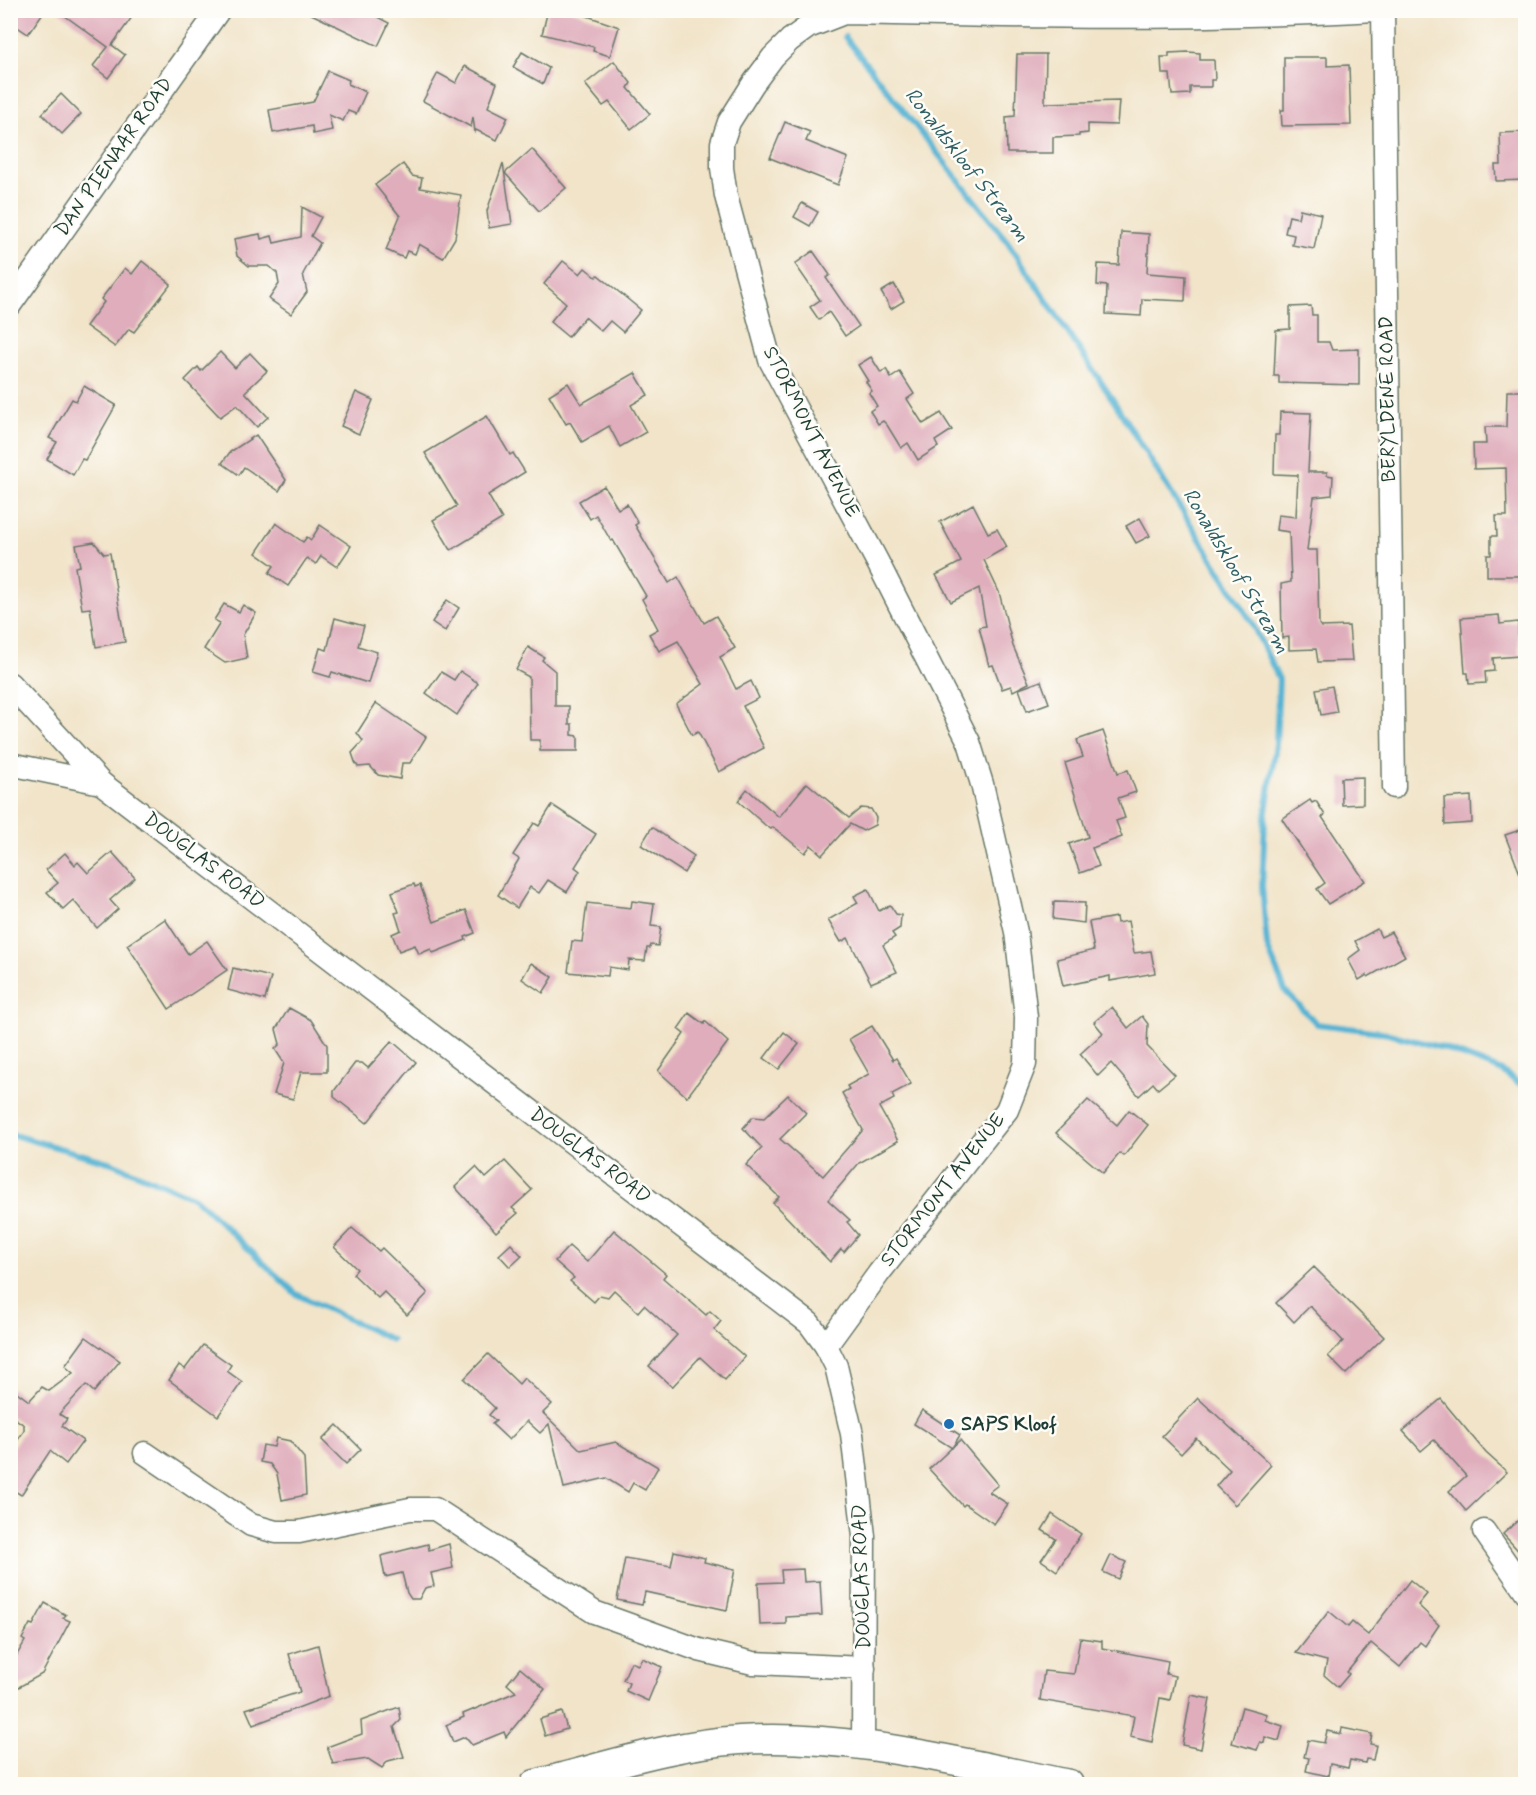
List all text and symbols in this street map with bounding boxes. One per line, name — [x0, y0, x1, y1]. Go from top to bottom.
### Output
street label: DAN PIENAAR ROAD — [49, 72, 179, 242]
water label: Ronaldskloof Stream — [898, 82, 1036, 248]
street label: BERYLDENE ROAD — [1373, 316, 1403, 482]
street label: STORMONT AVENUE — [756, 342, 866, 522]
water label: Ronaldskloof Stream — [1176, 483, 1296, 659]
street label: DOUGLAS ROAD — [138, 806, 270, 916]
street label: DOUGLAS ROAD — [524, 1101, 656, 1211]
street label: STORMONT AVENUE — [874, 1107, 1012, 1273]
place label: SAPS Kloof — [961, 1411, 1057, 1438]
marker: SAPS Kloof — [942, 1417, 956, 1431]
street label: DOUGLAS ROAD — [846, 1504, 878, 1650]

